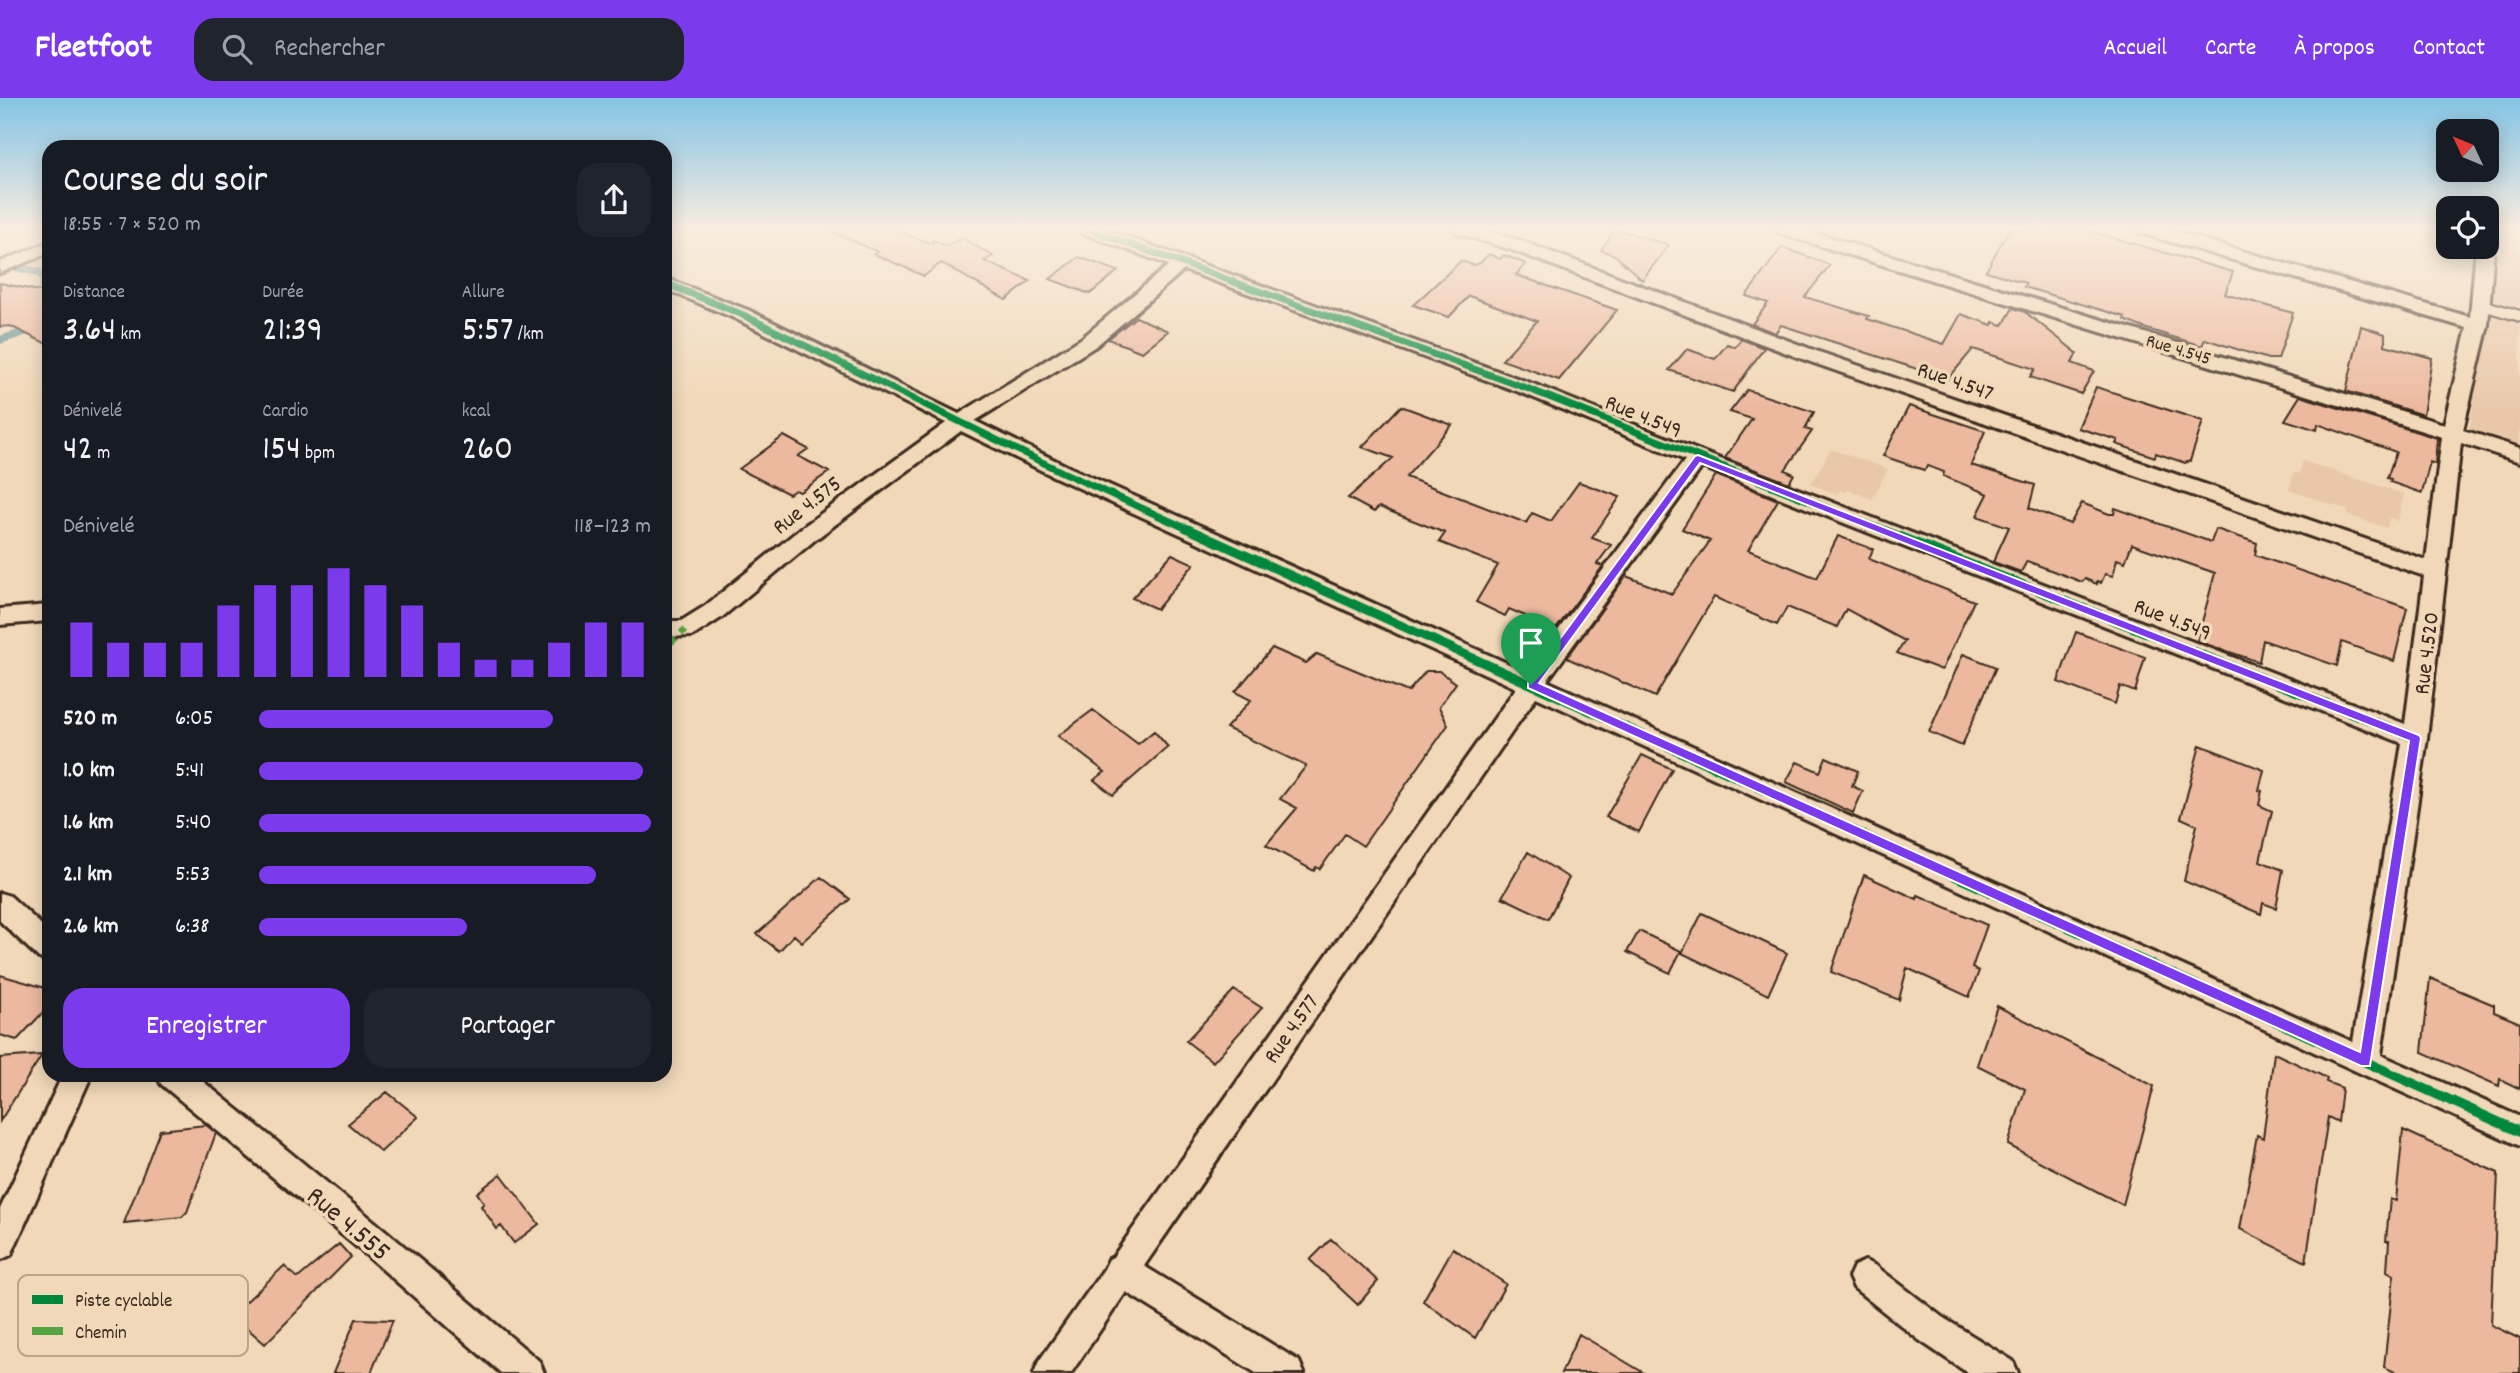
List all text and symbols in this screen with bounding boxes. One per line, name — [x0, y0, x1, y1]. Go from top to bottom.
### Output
search box — [194, 18, 684, 81]
text: Fleetfoot — [35, 26, 152, 73]
icon: search — [218, 30, 256, 68]
text: Rechercher — [274, 31, 385, 68]
text: Accueil — [2103, 32, 2167, 66]
text: Carte — [2205, 32, 2256, 66]
text: À propos — [2294, 32, 2375, 66]
text: Contact — [2413, 32, 2485, 66]
north arrow — [2436, 119, 2499, 182]
map controls — [2436, 119, 2499, 259]
text: Course du soir — [63, 155, 267, 210]
button: share — [577, 163, 651, 237]
button: locate — [2436, 196, 2499, 259]
text: 18:55 · 7 × 520 m — [63, 209, 201, 242]
text: Distance — [63, 280, 125, 307]
text: Durée — [262, 280, 304, 307]
text: Allure — [462, 280, 505, 307]
text: 3.64 — [63, 307, 116, 357]
text: 21:39 — [262, 307, 323, 357]
text: 5:57 — [462, 307, 513, 357]
text: km — [116, 322, 141, 349]
text: /km — [513, 322, 544, 349]
street label: Rue 4.545 — [2142, 329, 2214, 374]
street label: Rue 4.547 — [1912, 355, 1998, 412]
street label: Rue 4.549 — [1599, 388, 1686, 449]
text: Dénivelé — [63, 399, 122, 426]
text: Cardio — [262, 399, 309, 426]
text: kcal — [462, 399, 491, 426]
text: 42 — [63, 426, 93, 476]
text: 154 — [262, 426, 301, 476]
text: 260 — [462, 426, 513, 476]
text: m — [93, 441, 110, 468]
text: bpm — [301, 441, 335, 468]
street label: Rue 4.575 — [766, 469, 850, 544]
text: Dénivelé — [63, 511, 135, 544]
text: 118–123 m — [574, 511, 651, 544]
street label: Rue 4.549 — [2128, 591, 2215, 651]
street label: Rue 4.520 — [2407, 610, 2450, 697]
pin — [1501, 613, 1561, 685]
icon: arrive — [1512, 624, 1550, 662]
text: 520 m — [63, 703, 117, 736]
text: 6:05 — [175, 703, 213, 736]
text: 1.0 km — [63, 755, 115, 788]
text: 5:41 — [175, 755, 204, 788]
text: 1.6 km — [63, 807, 114, 840]
text: 5:40 — [175, 807, 212, 840]
text: 2.1 km — [63, 859, 112, 892]
text: 5:53 — [175, 859, 210, 892]
text: 2.6 km — [63, 911, 119, 944]
text: 6:38 — [175, 911, 210, 944]
button: Enregistrer — [63, 988, 350, 1068]
button: Partager — [364, 988, 651, 1068]
street label: Rue 4.577 — [1257, 989, 1329, 1071]
street label: Rue 4.555 — [296, 1178, 398, 1273]
legend — [18, 1275, 248, 1356]
text: Piste cyclable — [75, 1289, 172, 1316]
text: Chemin — [75, 1321, 127, 1348]

